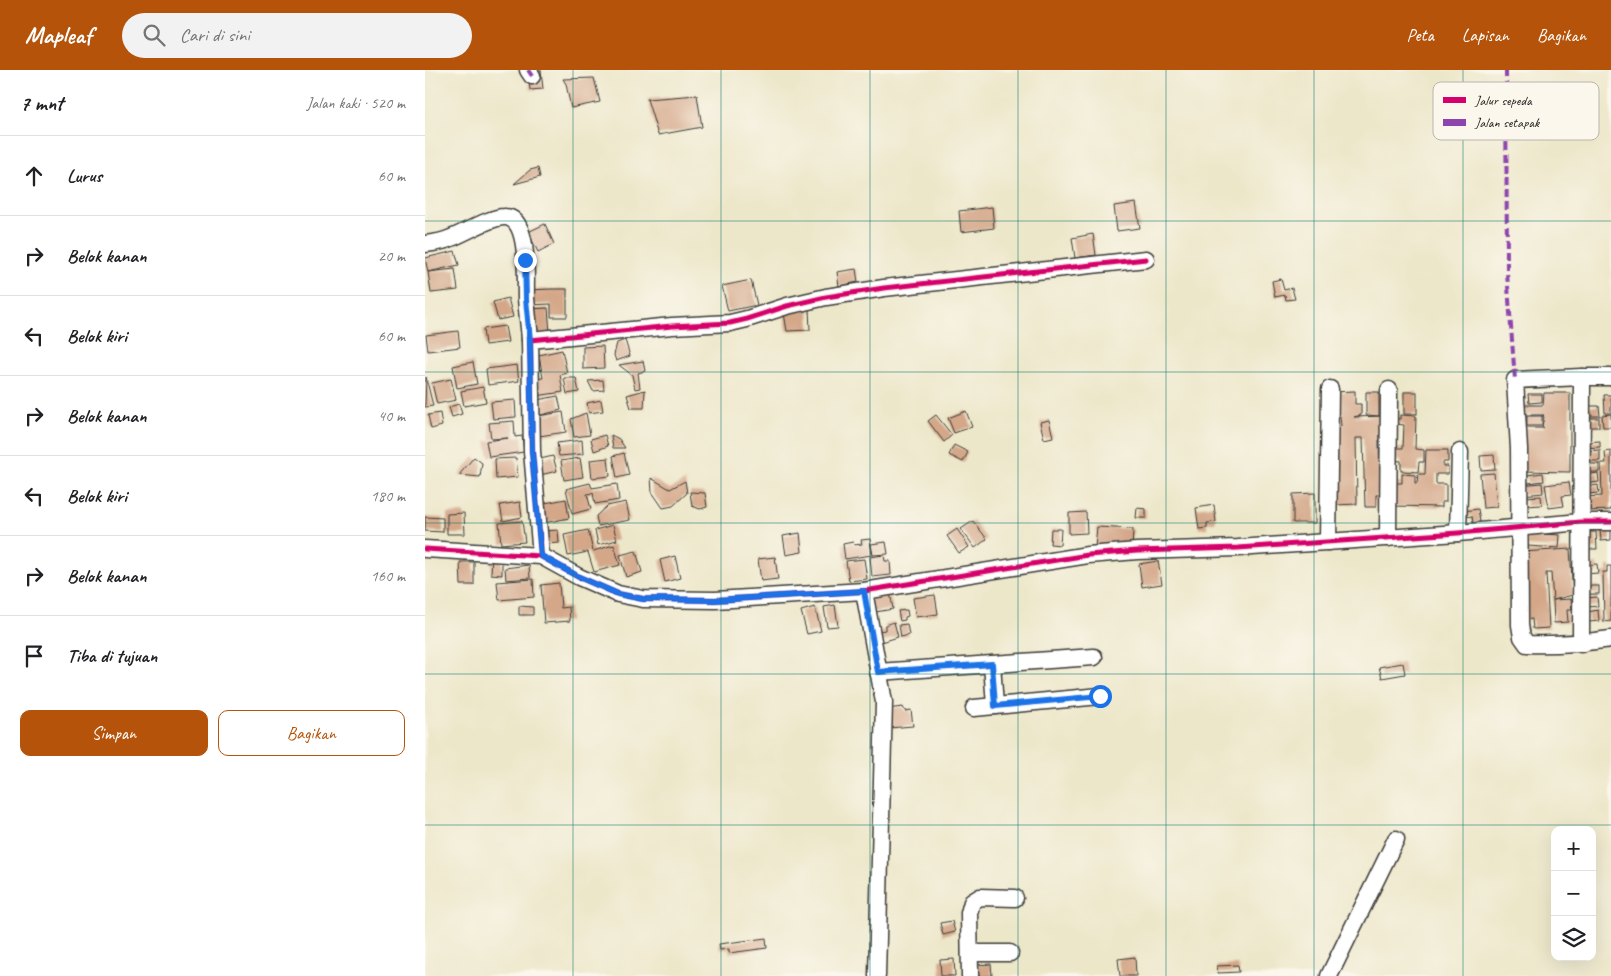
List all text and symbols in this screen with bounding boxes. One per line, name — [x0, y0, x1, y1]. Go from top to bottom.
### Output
search box — [122, 13, 472, 58]
text: Mapleaf — [25, 20, 92, 50]
icon: search — [140, 21, 168, 49]
text: Cari di sini — [180, 23, 250, 47]
text: Peta — [1407, 24, 1434, 46]
text: Lapisan — [1462, 24, 1509, 46]
text: Bagikan — [1537, 24, 1586, 46]
legend — [1433, 82, 1599, 140]
text: 7 mnt — [20, 90, 63, 116]
text: Jalur sepeda — [1474, 92, 1533, 109]
text: Jalan kaki · 520 m — [307, 93, 405, 113]
text: Jalan setapak — [1474, 114, 1540, 131]
icon: ahead — [20, 162, 48, 190]
text: Lurus — [67, 164, 102, 188]
text: 60 m — [378, 166, 405, 186]
icon: right — [20, 242, 48, 270]
text: Belok kanan — [67, 244, 146, 268]
text: 20 m — [378, 246, 405, 266]
route end — [514, 249, 537, 272]
icon: left — [20, 322, 48, 350]
text: Belok kiri — [67, 324, 127, 348]
text: 60 m — [378, 326, 405, 346]
icon: right — [20, 402, 48, 430]
text: Belok kanan — [67, 404, 146, 428]
text: 40 m — [378, 406, 405, 426]
icon: left — [20, 482, 48, 510]
text: Belok kiri — [67, 484, 127, 508]
text: 180 m — [371, 486, 405, 506]
icon: right — [20, 562, 48, 590]
text: Belok kanan — [67, 564, 146, 588]
text: 160 m — [371, 566, 405, 586]
icon: arrive — [20, 642, 48, 670]
text: Tiba di tujuan — [67, 644, 157, 668]
route start — [1089, 685, 1112, 708]
button: Simpan — [20, 710, 208, 756]
button: Bagikan — [218, 710, 405, 756]
map controls — [1551, 826, 1596, 961]
button: + — [1551, 826, 1596, 871]
button: − — [1551, 871, 1596, 916]
button: layers — [1551, 916, 1596, 961]

